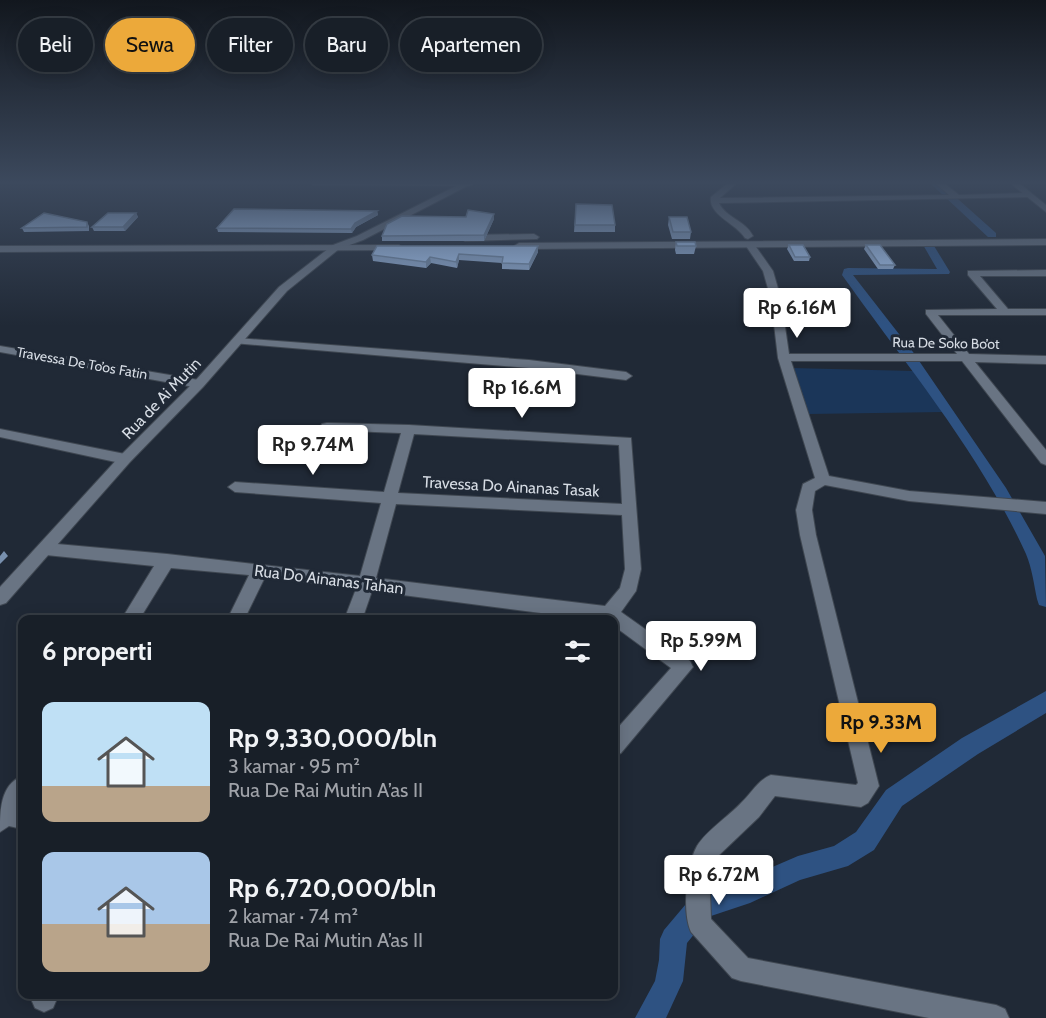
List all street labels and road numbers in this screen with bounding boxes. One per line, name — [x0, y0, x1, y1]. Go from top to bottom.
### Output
street label: Rua De Soko Bo’ot — [892, 333, 1000, 353]
street label: Travessa De To’os Fatin — [15, 343, 149, 383]
street label: Rua de Ai Mutin — [118, 354, 205, 443]
street label: Travessa Do Ainanas Tasak — [422, 472, 601, 501]
street label: Rua Do Ainanas Tahan — [253, 561, 405, 598]

